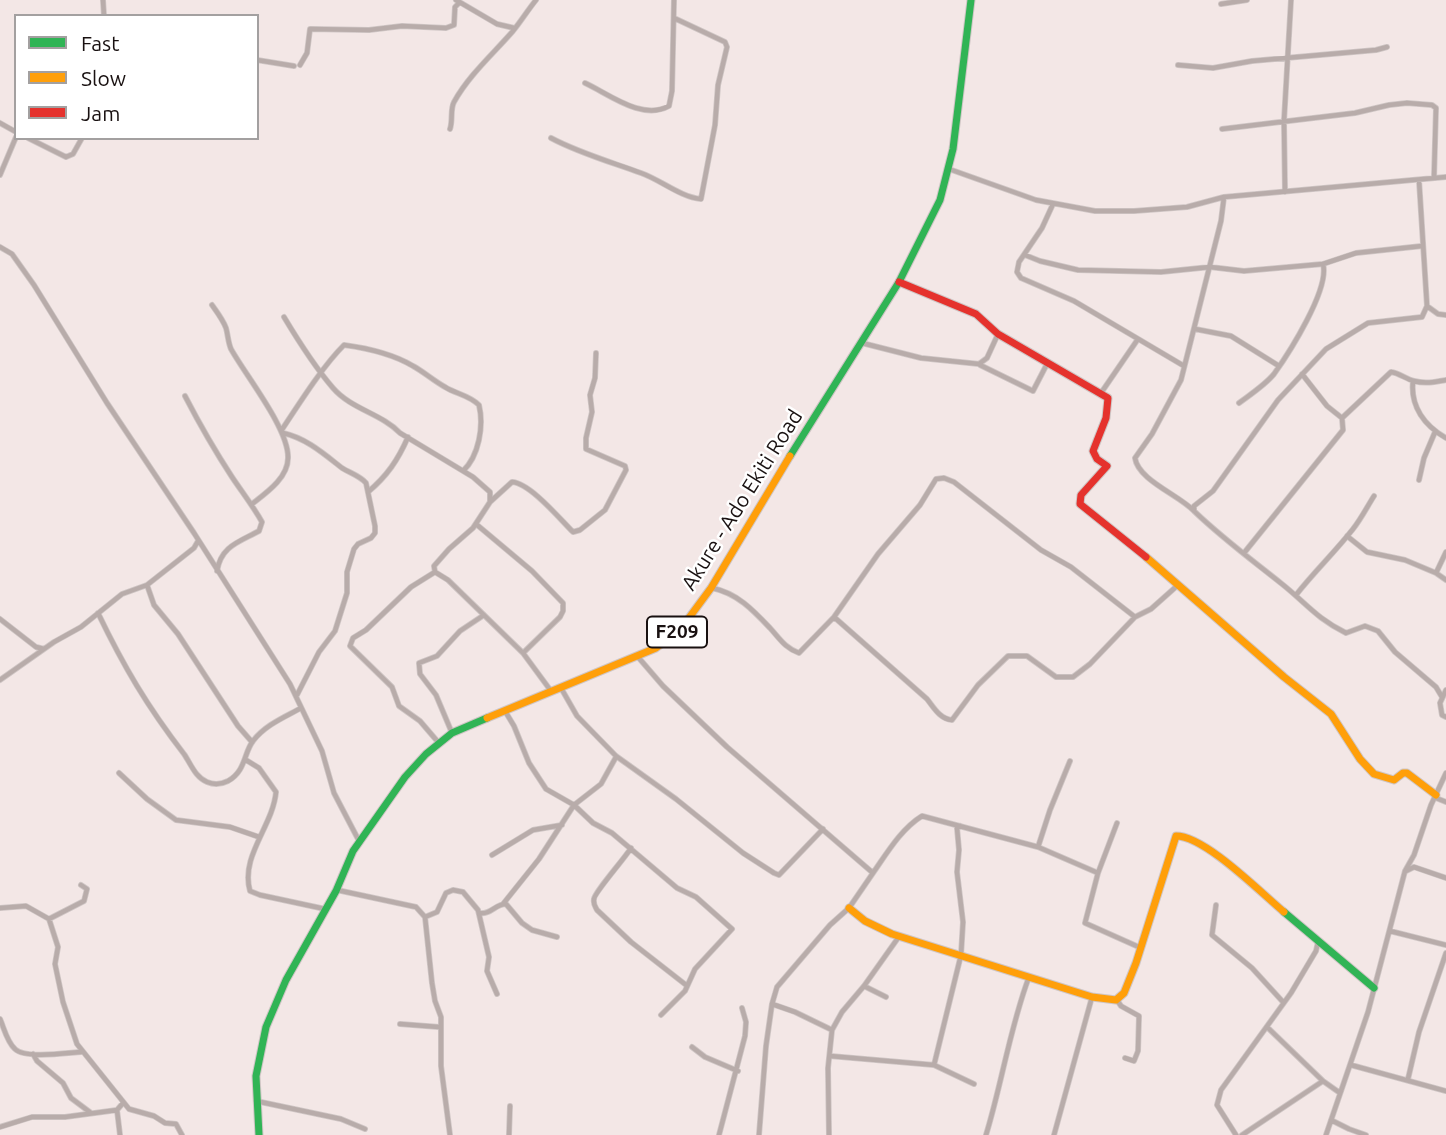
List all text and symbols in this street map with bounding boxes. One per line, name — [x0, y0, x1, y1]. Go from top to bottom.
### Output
legend — [14, 14, 259, 140]
text: Fast — [81, 31, 119, 55]
text: Slow — [81, 66, 126, 90]
text: Jam — [81, 101, 120, 125]
street label: Akure - Ado Ekiti Road — [676, 405, 808, 595]
road number: F209 — [647, 617, 707, 648]

